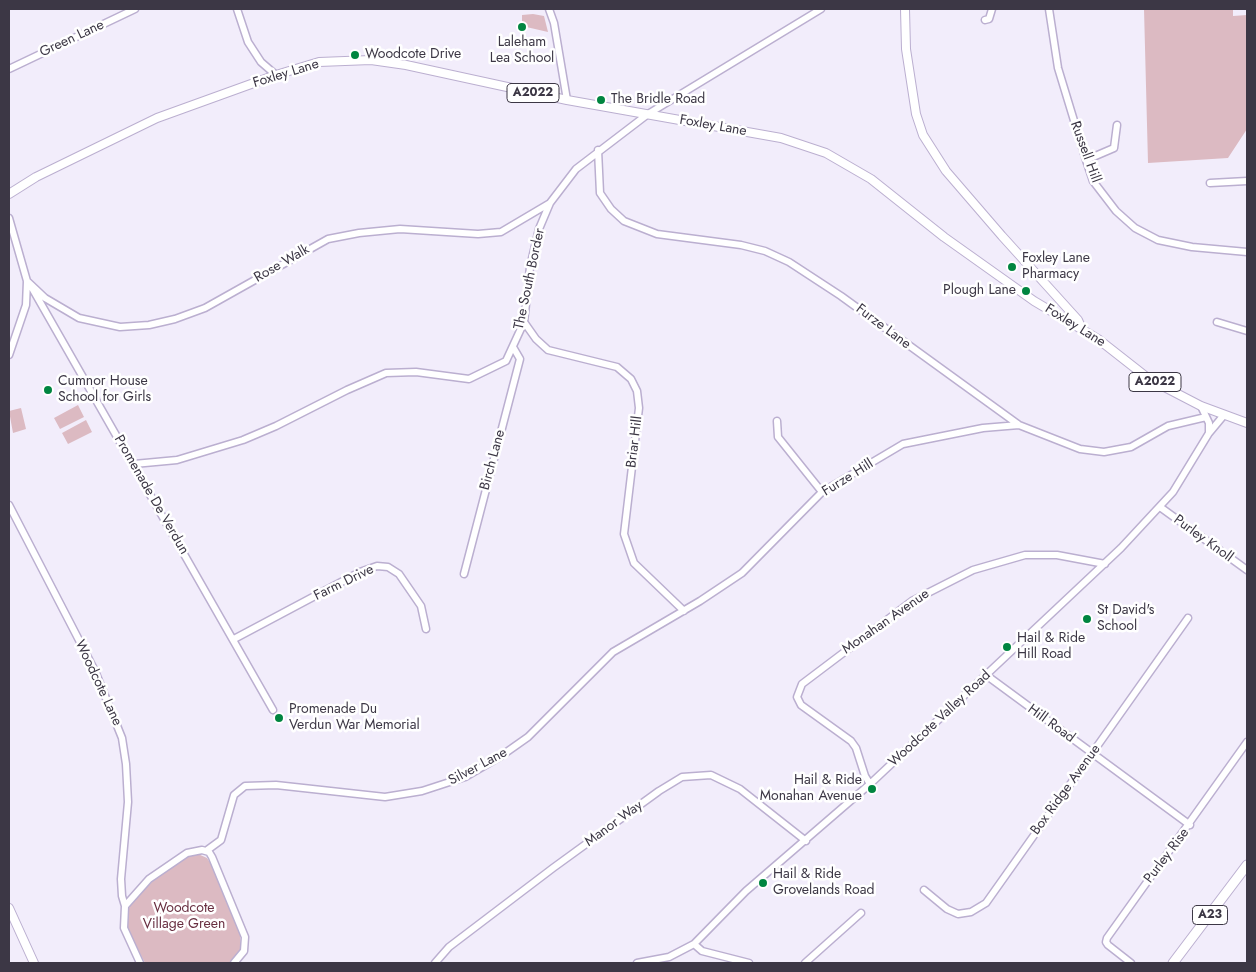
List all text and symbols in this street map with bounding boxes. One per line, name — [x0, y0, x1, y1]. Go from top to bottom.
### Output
street label: Green Lane — [37, 17, 107, 61]
marker: Laleham Lea School — [516, 21, 528, 33]
place label: Laleham Lea School — [490, 35, 554, 68]
place label: Woodcote Drive — [365, 47, 461, 63]
marker: Woodcote Drive — [349, 49, 361, 61]
street label: Foxley Lane — [251, 56, 321, 92]
road number: A2022 — [507, 84, 559, 102]
place label: The Bridle Road — [611, 92, 705, 108]
marker: The Bridle Road — [595, 94, 607, 106]
street label: Foxley Lane — [678, 112, 748, 140]
street label: Russell Hill — [1066, 119, 1104, 185]
street label: The South Border — [511, 227, 549, 331]
street label: Rose Walk — [251, 241, 313, 287]
place label: Foxley Lane Pharmacy — [1022, 251, 1090, 284]
marker: Foxley Lane Pharmacy — [1006, 261, 1018, 273]
place label: Plough Lane — [943, 283, 1016, 299]
marker: Plough Lane — [1020, 285, 1032, 297]
street label: Furze Lane — [852, 301, 914, 353]
street label: Foxley Lane — [1042, 301, 1108, 351]
road number: A2022 — [1129, 372, 1181, 392]
place label: Cumnor House School for Girls — [58, 374, 151, 407]
marker: Cumnor House School for Girls — [42, 384, 54, 396]
street label: Briar Hill — [623, 415, 647, 469]
street label: Birch Lane — [477, 428, 509, 492]
street label: Promenade De Verdun — [110, 432, 192, 558]
street label: Furze Hill — [819, 456, 877, 500]
street label: Purley Knoll — [1170, 512, 1236, 566]
street label: Farm Drive — [311, 561, 377, 605]
street label: Monahan Avenue — [839, 586, 933, 658]
place label: St David's School — [1097, 603, 1154, 636]
marker: St David's School — [1081, 613, 1093, 625]
place label: Hail & Ride Hill Road — [1017, 631, 1085, 664]
street label: Woodcote Lane — [71, 637, 125, 729]
marker: Hail & Ride Hill Road — [1001, 641, 1013, 653]
street label: Woodcote Valley Road — [885, 667, 995, 771]
street label: Hill Road — [1024, 701, 1078, 747]
place label: Promenade Du Verdun War Memorial — [289, 702, 420, 734]
marker: Promenade Du Verdun War Memorial — [273, 712, 285, 724]
street label: Box Ridge Avenue — [1028, 741, 1104, 839]
street label: Silver Lane — [446, 744, 510, 790]
place label: Hail & Ride Monahan Avenue — [760, 773, 862, 806]
marker: Hail & Ride Monahan Avenue — [866, 783, 878, 795]
street label: Manor Way — [582, 797, 646, 851]
street label: Purley Rise — [1141, 825, 1193, 887]
place label: Hail & Ride Grovelands Road — [773, 867, 874, 900]
marker: Hail & Ride Grovelands Road — [757, 877, 769, 889]
park label: Woodcote Village Green — [143, 901, 225, 934]
road number: A23 — [1192, 906, 1228, 924]

